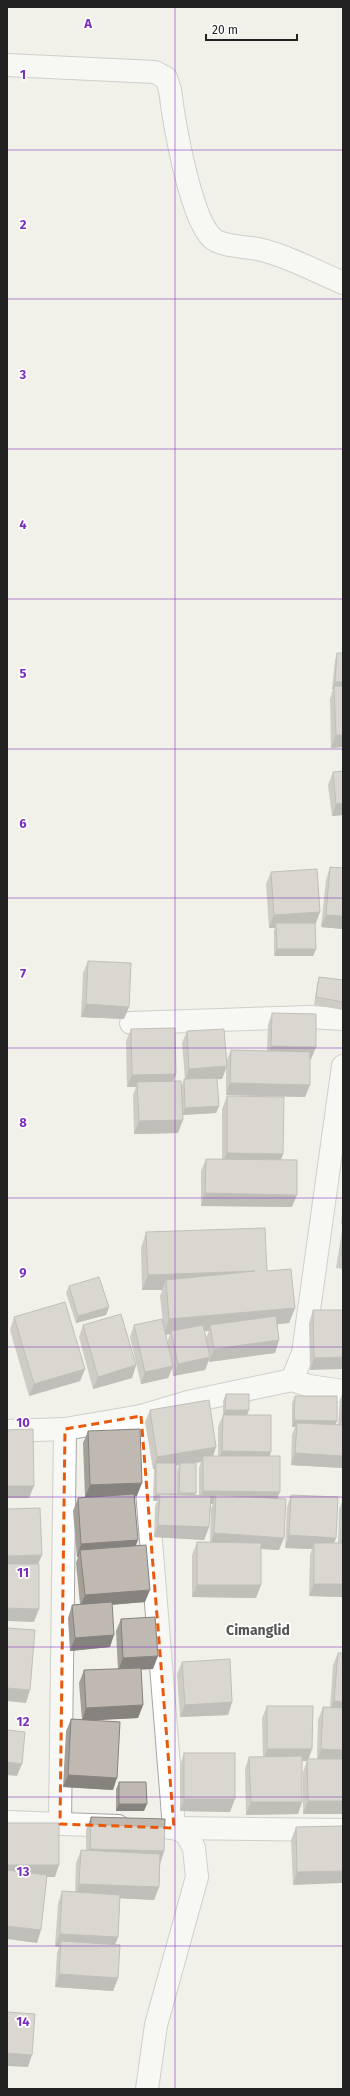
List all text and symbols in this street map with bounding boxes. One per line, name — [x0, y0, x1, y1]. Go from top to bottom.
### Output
text: A — [83, 16, 92, 31]
scale bar — [206, 16, 297, 42]
text: 20 m — [212, 23, 238, 37]
text: 1 — [20, 67, 26, 82]
text: 2 — [20, 217, 27, 232]
text: 3 — [19, 367, 27, 382]
text: 4 — [19, 517, 27, 532]
text: 5 — [20, 666, 27, 681]
text: 6 — [19, 816, 27, 831]
text: 7 — [20, 966, 26, 981]
text: 8 — [19, 1115, 27, 1130]
text: 9 — [19, 1265, 27, 1280]
text: 10 — [16, 1415, 30, 1430]
text: 11 — [17, 1565, 29, 1580]
district label: Cimanglid — [226, 1622, 290, 1639]
text: 12 — [17, 1714, 30, 1729]
text: 13 — [17, 1864, 30, 1879]
text: 14 — [16, 2014, 30, 2029]

